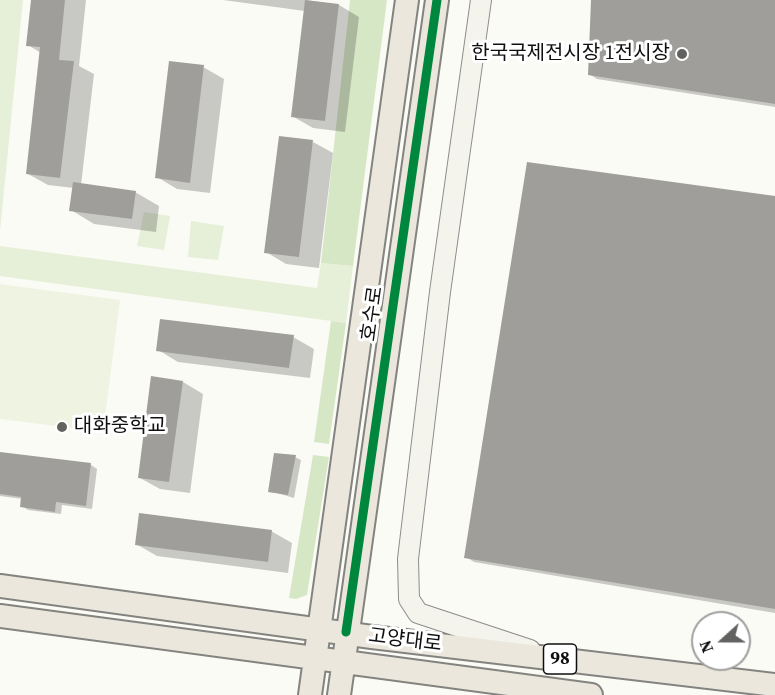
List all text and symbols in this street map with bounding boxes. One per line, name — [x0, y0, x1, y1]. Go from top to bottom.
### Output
place label: 한국국제전시장 1전시장 — [471, 42, 670, 66]
marker: 한국국제전시장 1전시장 — [675, 47, 689, 61]
street label: 호수로 — [357, 285, 389, 343]
place label: 대화중학교 — [74, 415, 166, 439]
marker: 대화중학교 — [55, 420, 69, 434]
north arrow — [691, 611, 751, 671]
street label: 고양대로 — [367, 625, 443, 657]
text: N — [694, 637, 718, 656]
road number: 98 — [544, 644, 576, 674]

